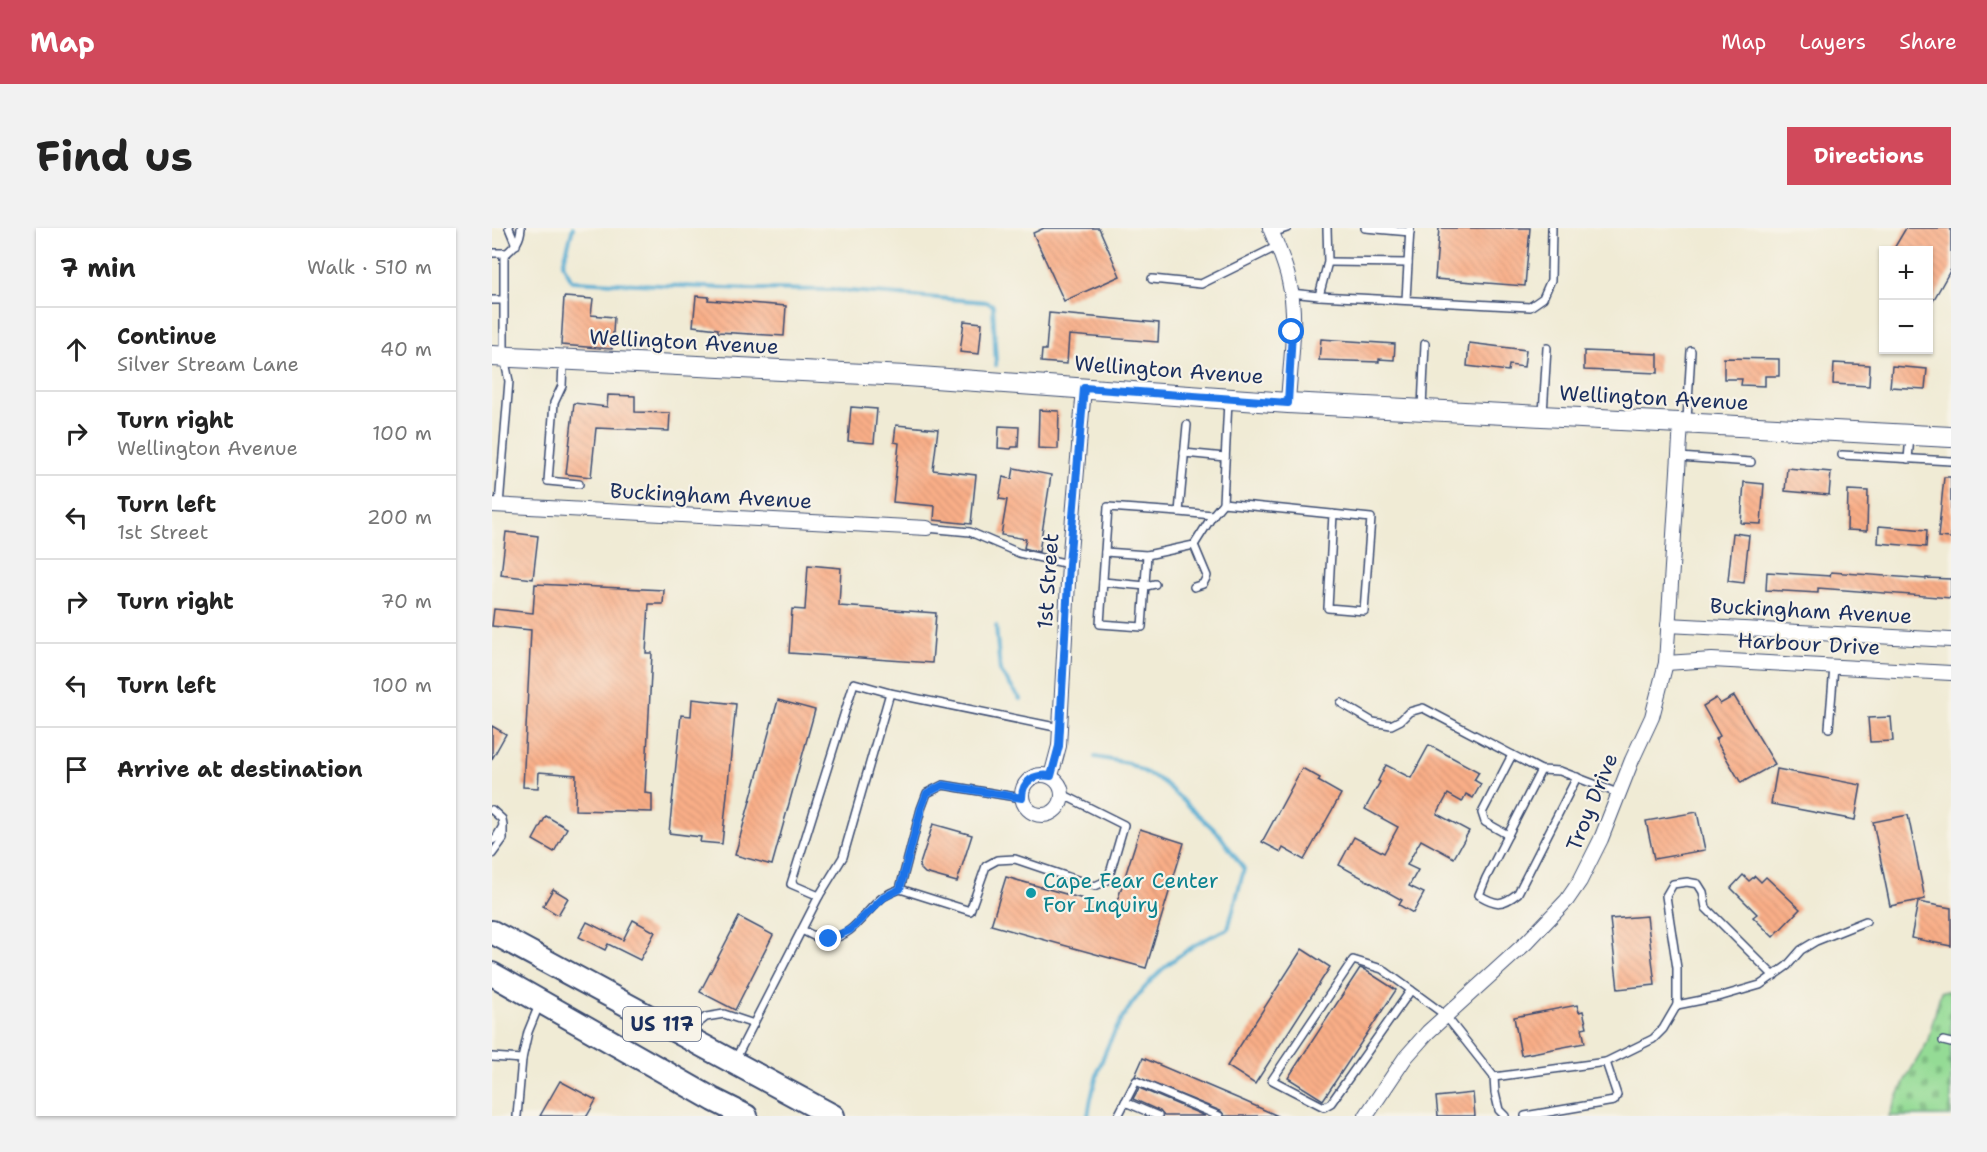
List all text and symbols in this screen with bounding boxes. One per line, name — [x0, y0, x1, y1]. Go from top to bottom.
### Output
text: Map — [30, 23, 95, 61]
text: Map — [1721, 28, 1766, 56]
text: Layers — [1799, 28, 1866, 56]
text: Share — [1899, 28, 1957, 56]
button: Directions — [1787, 127, 1951, 185]
text: Find us — [36, 128, 193, 184]
map controls — [1879, 246, 1933, 354]
button: + — [1879, 246, 1933, 300]
text: 7 min — [60, 250, 136, 285]
text: Walk · 510 m — [307, 254, 432, 280]
button: − — [1879, 300, 1933, 354]
route start — [1278, 318, 1304, 344]
text: Continue — [117, 322, 217, 351]
street label: Wellington Avenue — [589, 323, 779, 361]
icon: ahead — [60, 333, 93, 366]
text: 40 m — [380, 336, 432, 362]
street label: Wellington Avenue — [1073, 349, 1265, 391]
text: Silver Stream Lane — [117, 351, 299, 377]
street label: Wellington Avenue — [1559, 379, 1749, 417]
text: Turn right — [117, 406, 234, 435]
icon: right — [60, 417, 93, 450]
text: 100 m — [372, 420, 432, 446]
text: Wellington Avenue — [117, 435, 298, 461]
street label: Buckingham Avenue — [609, 477, 813, 515]
text: Turn left — [117, 490, 216, 519]
icon: left — [60, 501, 93, 534]
text: 200 m — [367, 504, 432, 530]
text: 1st Street — [117, 519, 208, 545]
street label: 1st Street — [1031, 532, 1065, 630]
icon: right — [60, 585, 93, 618]
text: Turn right — [117, 587, 234, 616]
text: 70 m — [380, 588, 432, 614]
street label: Buckingham Avenue — [1709, 592, 1913, 630]
street label: Harbour Drive — [1737, 626, 1881, 662]
icon: left — [60, 669, 93, 702]
text: Turn left — [117, 671, 216, 700]
text: 100 m — [372, 672, 432, 698]
street label: Troy Drive — [1560, 749, 1624, 855]
icon: arrive — [60, 753, 93, 786]
text: Arrive at destination — [117, 755, 363, 784]
place label: Cape Fear Center For Inquiry — [1043, 867, 1219, 919]
marker: Cape Fear Center For Inquiry — [1024, 886, 1038, 900]
route end — [815, 925, 841, 951]
road number: US 117 — [623, 1007, 701, 1041]

